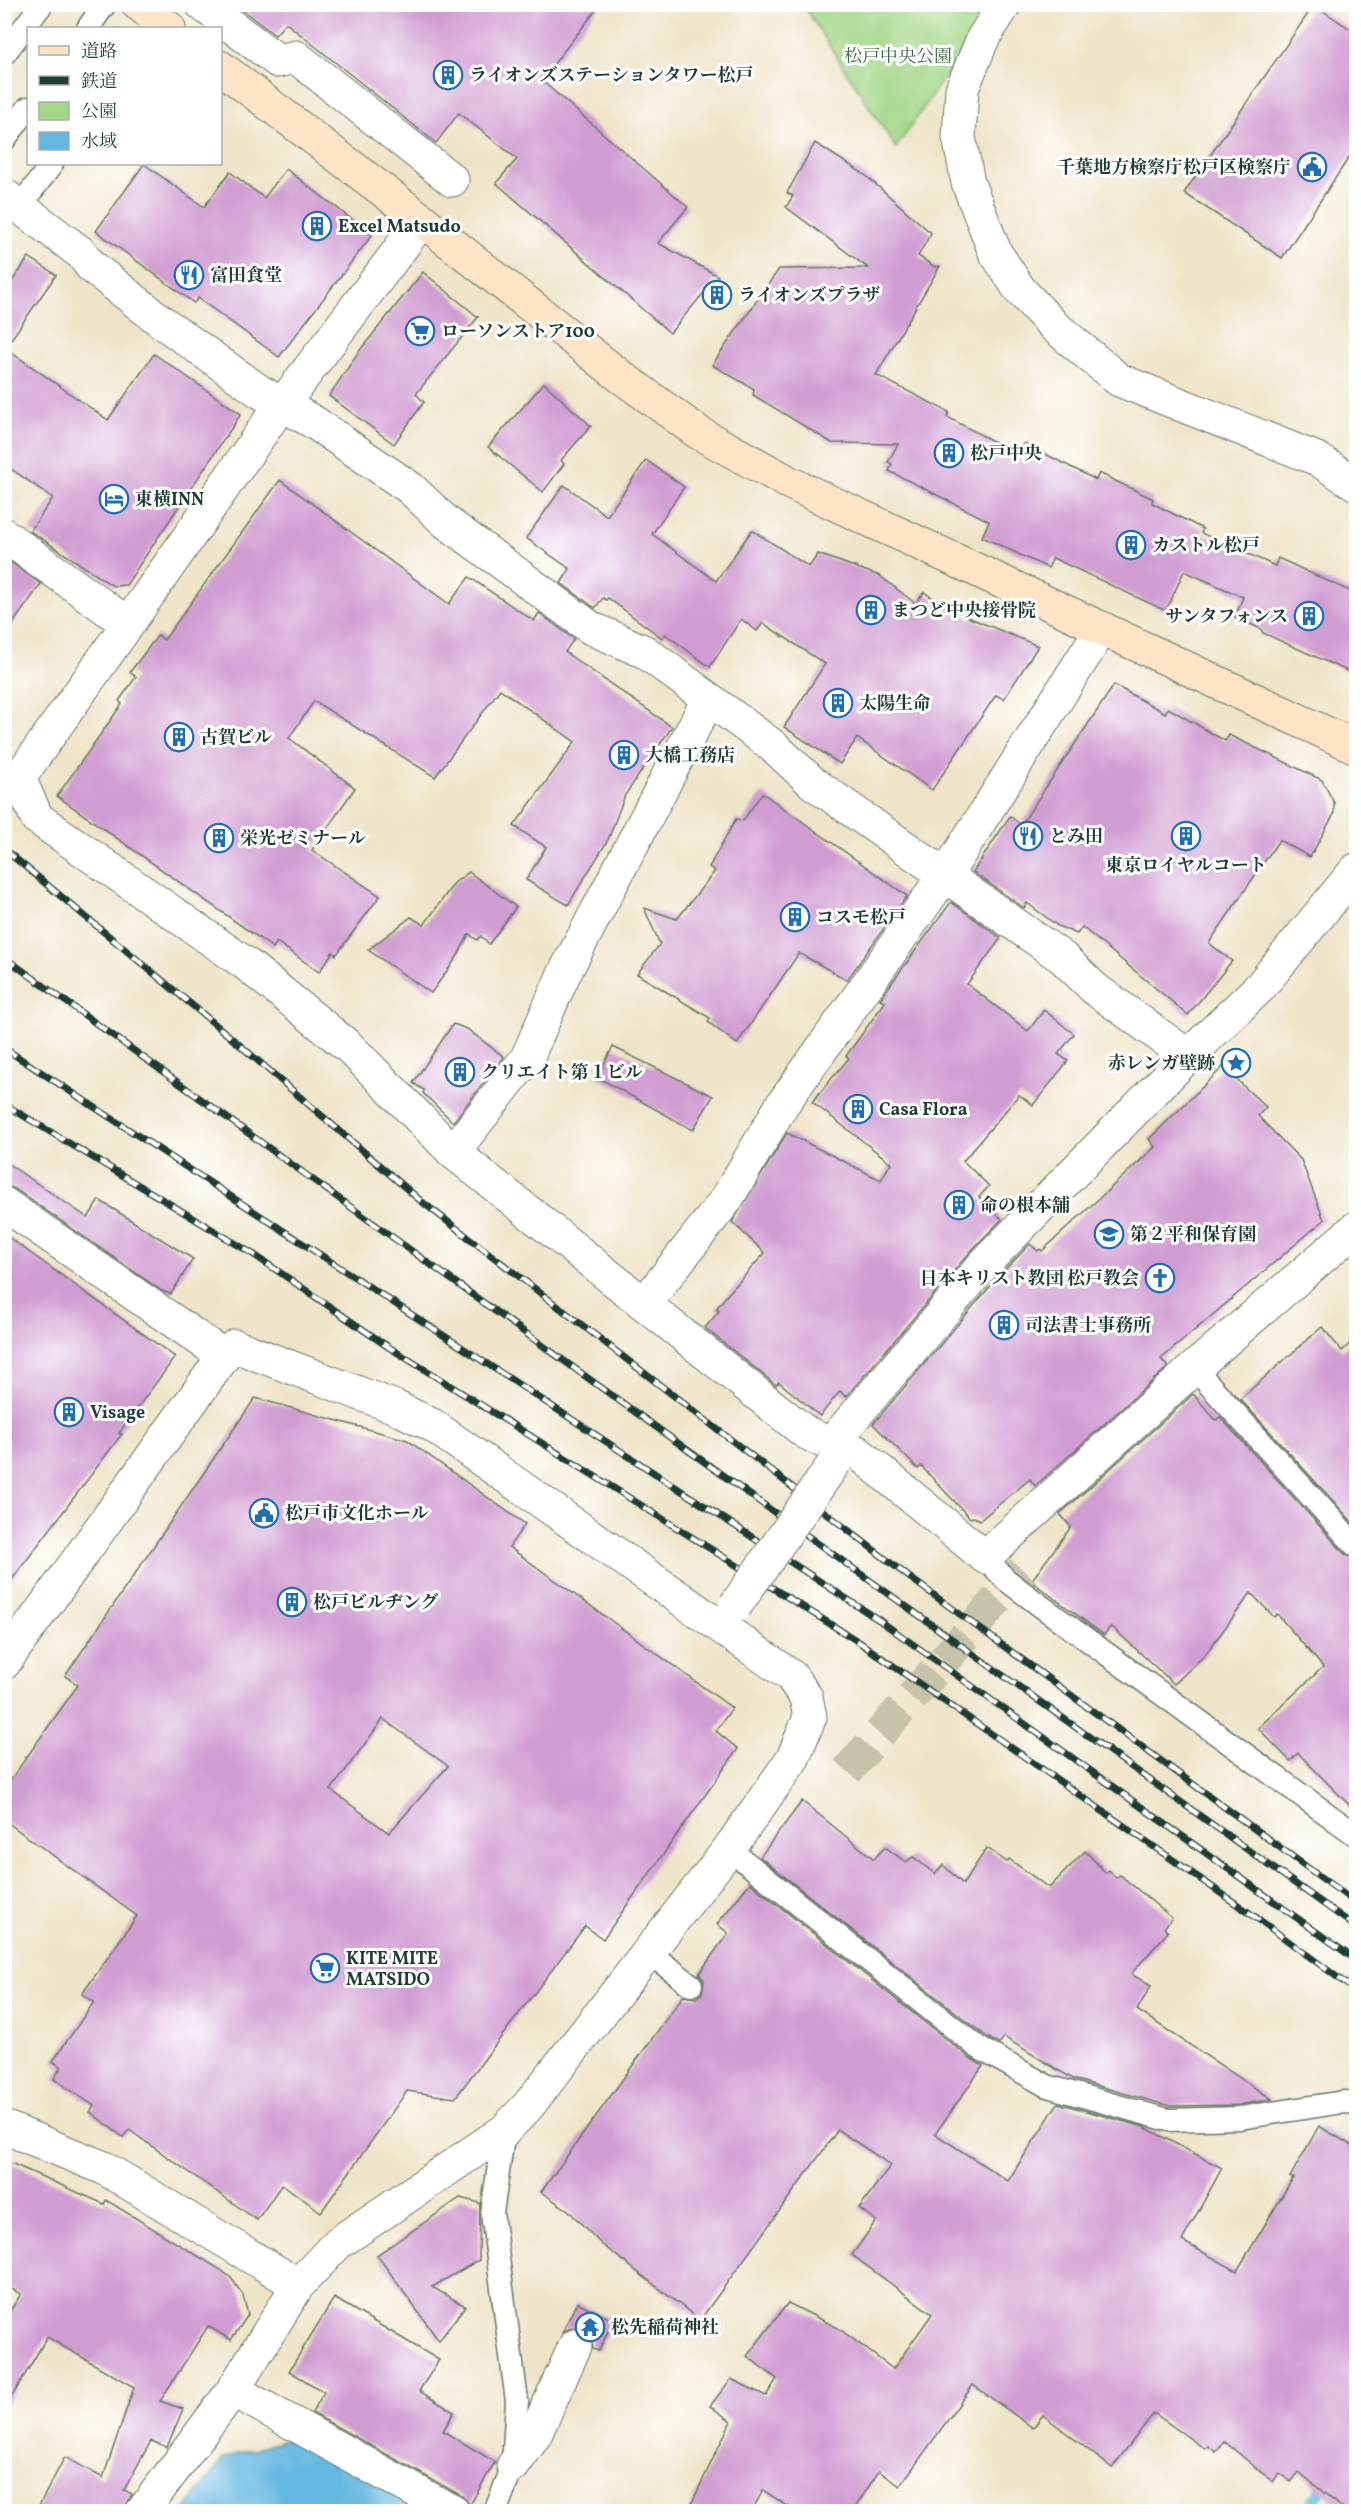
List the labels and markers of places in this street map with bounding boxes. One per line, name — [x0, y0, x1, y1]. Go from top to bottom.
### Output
building icon: ライオンズステーションタワー松戸 — [432, 59, 464, 91]
place label: ライオンズステーションタワー松戸 — [469, 64, 754, 89]
public building icon: 千葉地方検察庁松戸区検察庁 — [1296, 151, 1328, 183]
place label: 千葉地方検察庁松戸区検察庁 — [1057, 156, 1291, 181]
building icon: Excel Matsudo — [301, 210, 333, 242]
place label: Excel Matsudo — [338, 215, 461, 240]
restaurant icon: 富田食堂 — [173, 259, 205, 291]
place label: 富田食堂 — [210, 264, 282, 289]
building icon: ライオンズプラザ — [701, 279, 733, 311]
place label: ライオンズプラザ — [738, 284, 880, 309]
supermarket icon: ローソンストア100 — [404, 315, 436, 347]
place label: ローソンストア100 — [441, 320, 595, 345]
building icon: 松戸中央 — [933, 437, 965, 469]
place label: 松戸中央 — [970, 442, 1042, 467]
hotel icon: 東横INN — [98, 483, 130, 515]
place label: 東横INN — [135, 488, 204, 513]
building icon: カストル松戸 — [1115, 529, 1147, 561]
place label: カストル松戸 — [1152, 534, 1260, 559]
building icon: まつど中央接骨院 — [855, 594, 887, 626]
place label: まつど中央接骨院 — [892, 599, 1036, 624]
building icon: サンタフォンス — [1293, 600, 1325, 632]
place label: サンタフォンス — [1165, 605, 1288, 630]
building icon: 太陽生命 — [822, 687, 854, 719]
place label: 太陽生命 — [859, 692, 931, 717]
building icon: 古賀ビル — [163, 721, 195, 753]
place label: 古賀ビル — [200, 726, 272, 751]
building icon: 大橋工務店 — [608, 739, 640, 771]
place label: 大橋工務店 — [645, 744, 735, 769]
restaurant icon: とみ田 — [1012, 820, 1044, 852]
building icon: 東京ロイヤルコート — [1170, 820, 1202, 852]
building icon: 栄光ゼミナール — [203, 822, 235, 854]
place label: とみ田 — [1049, 825, 1103, 850]
place label: 栄光ゼミナール — [240, 827, 366, 852]
place label: 東京ロイヤルコート — [1105, 854, 1267, 879]
building icon: コスモ松戸 — [779, 901, 811, 933]
place label: コスモ松戸 — [816, 906, 906, 931]
place icon: 赤レンガ壁跡 — [1220, 1047, 1252, 1079]
place label: 赤レンガ壁跡 — [1107, 1052, 1215, 1077]
building icon: クリエイト第１ビル — [444, 1056, 476, 1088]
place label: クリエイト第１ビル — [481, 1061, 643, 1086]
building icon: Casa Flora — [842, 1093, 874, 1125]
place label: Casa Flora — [879, 1098, 968, 1123]
building icon: 命の根本舗 — [943, 1189, 975, 1221]
place label: 命の根本舗 — [980, 1194, 1070, 1219]
school or university icon: 第２平和保育園 — [1093, 1218, 1125, 1250]
place label: 第２平和保育園 — [1130, 1223, 1256, 1248]
church icon: 日本キリスト教団 松戸教会 — [1144, 1262, 1176, 1294]
place label: 日本キリスト教団 松戸教会 — [920, 1267, 1139, 1292]
building icon: 司法書士事務所 — [988, 1309, 1020, 1341]
place label: 司法書士事務所 — [1025, 1314, 1151, 1339]
building icon: Visage — [53, 1396, 85, 1428]
place label: Visage — [90, 1401, 145, 1426]
public building icon: 松戸市文化ホール — [248, 1497, 280, 1529]
place label: 松戸市文化ホール — [285, 1502, 429, 1527]
building icon: 松戸ビルヂング — [276, 1586, 308, 1618]
place label: 松戸ビルヂング — [313, 1591, 438, 1616]
place label: KITE MITE MATSIDO — [346, 1947, 438, 1993]
supermarket icon: KITE MITE MATSIDO — [309, 1952, 341, 1984]
temple icon: 松先稲荷神社 — [574, 2311, 606, 2343]
place label: 松先稲荷神社 — [611, 2316, 719, 2341]

